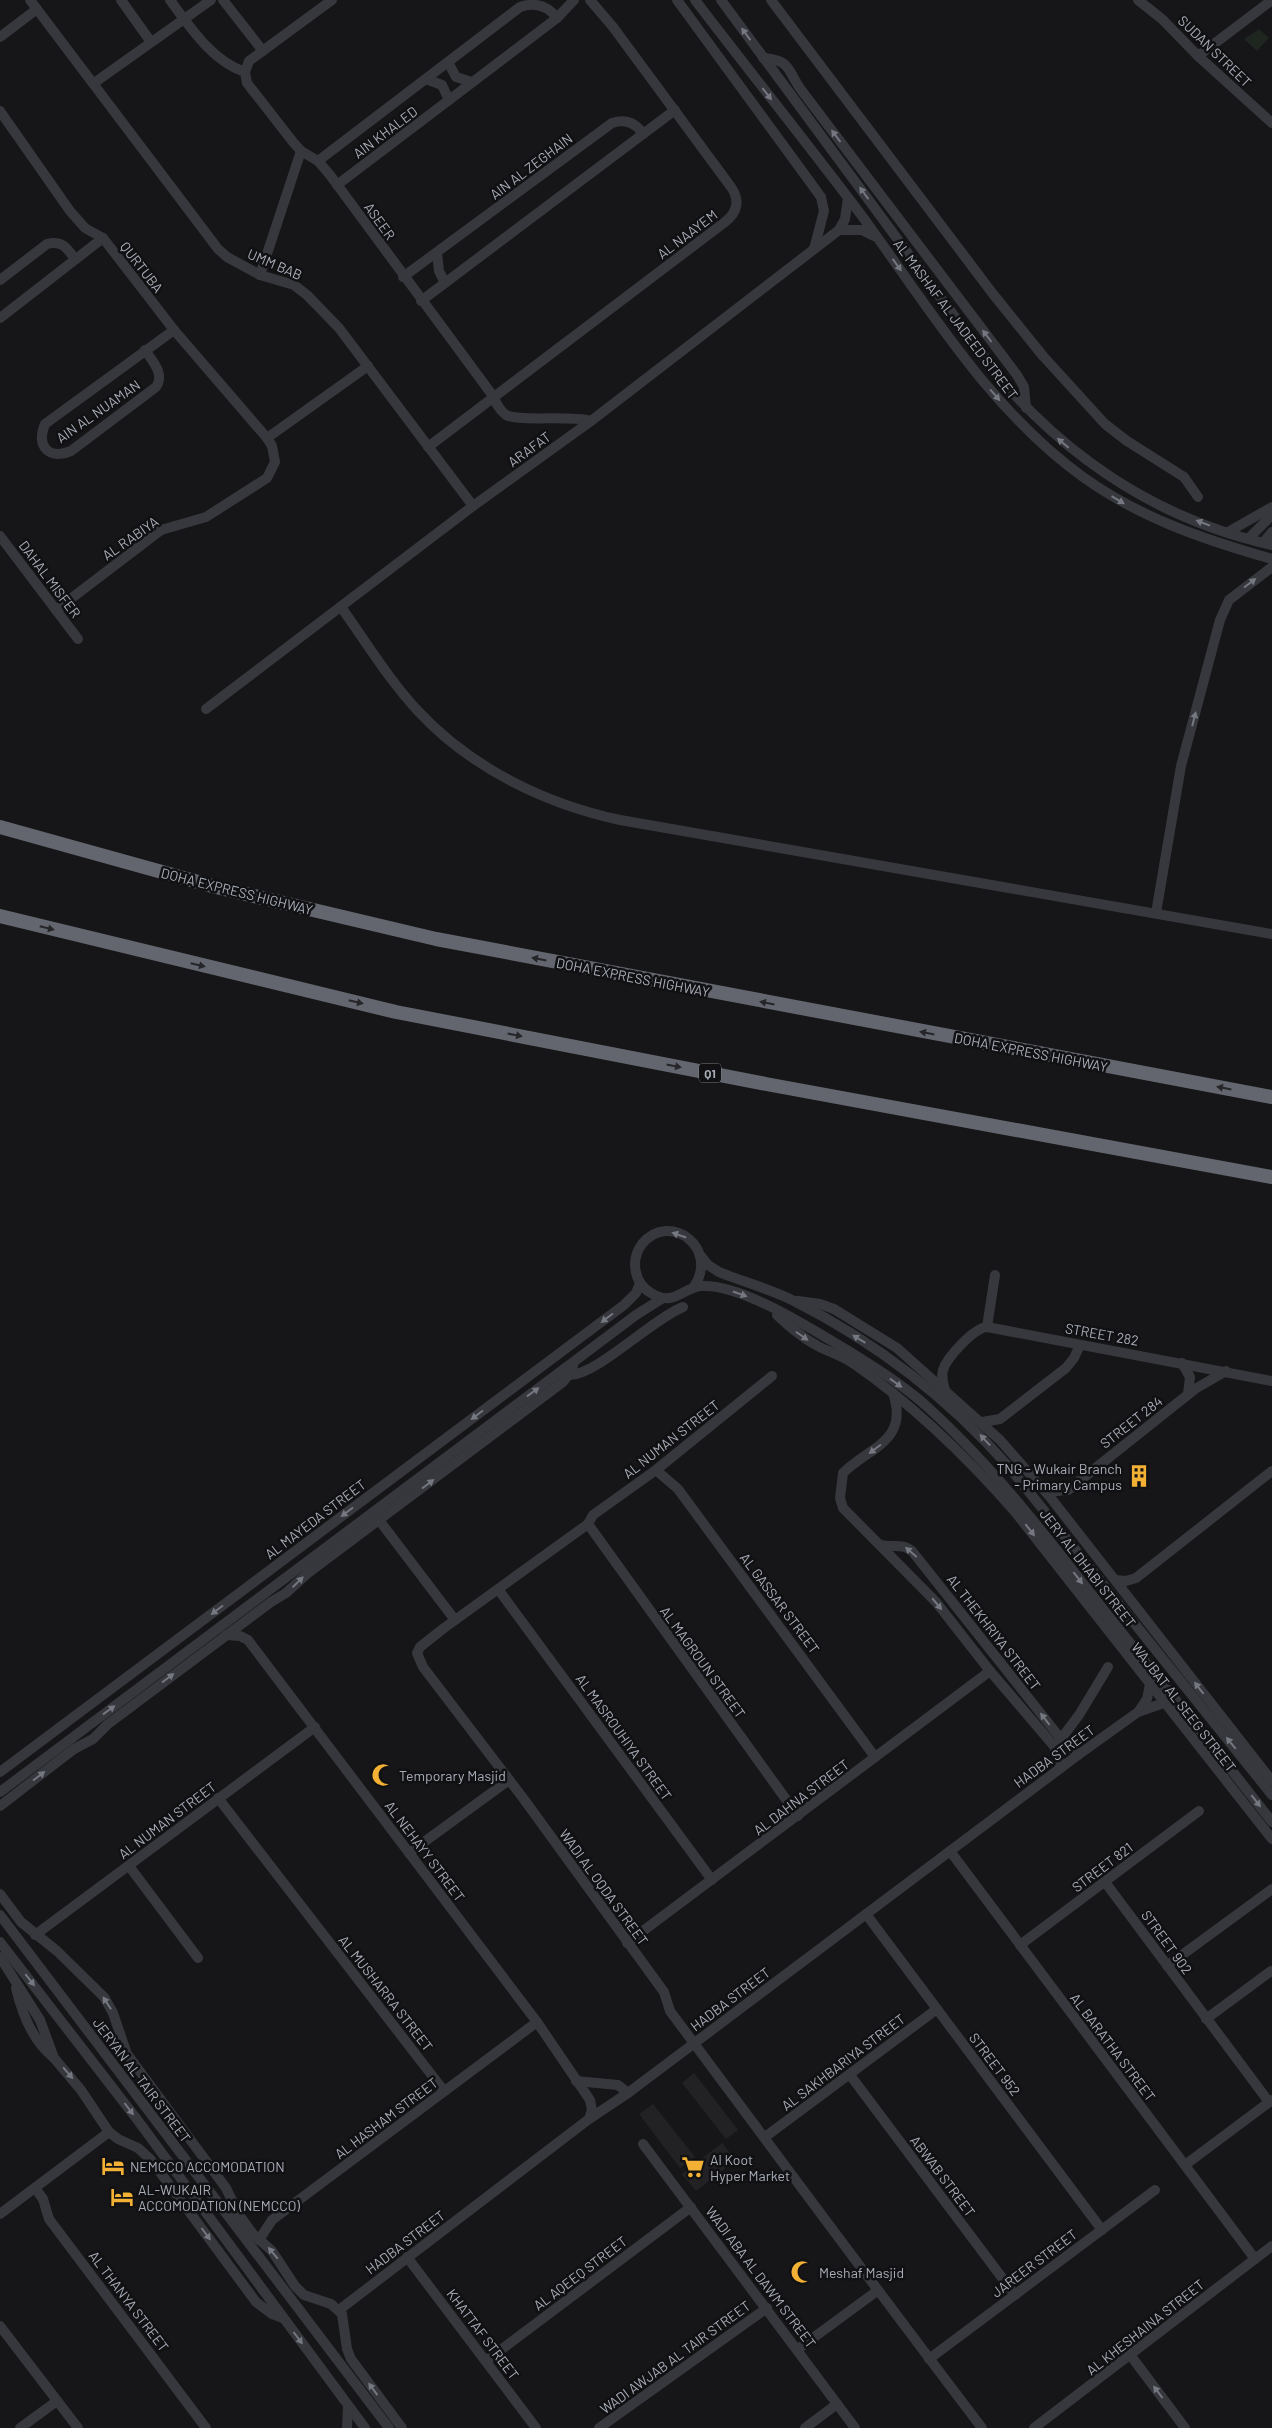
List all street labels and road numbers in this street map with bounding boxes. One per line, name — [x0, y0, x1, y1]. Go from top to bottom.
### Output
street label: SUDAN STREET — [1175, 12, 1255, 90]
street label: AIN KHALED — [350, 102, 420, 162]
street label: AIN AL ZEGHAIN — [486, 129, 576, 203]
street label: ASEER — [361, 199, 399, 243]
street label: AL NAAYEM — [654, 206, 720, 262]
street label: AL MASHAF AL JADEED STREET — [890, 236, 1022, 402]
street label: QURTUBA — [117, 238, 167, 296]
street label: UMM BAB — [245, 245, 305, 283]
street label: AIN AL NUAMAN — [53, 376, 143, 446]
street label: ARAFAT — [504, 428, 554, 470]
street label: AL RABIYA — [99, 512, 162, 563]
street label: DAHAL MISFER — [15, 537, 85, 621]
street label: DOHA EXPRESS HIGHWAY — [159, 864, 315, 918]
street label: DOHA EXPRESS HIGHWAY — [555, 954, 711, 1000]
street label: DOHA EXPRESS HIGHWAY — [953, 1029, 1109, 1075]
road number: Q1 — [699, 1064, 721, 1082]
street label: STREET 282 — [1064, 1319, 1140, 1349]
street label: STREET 284 — [1096, 1392, 1166, 1452]
street label: AL NUMAN STREET — [619, 1396, 723, 1482]
street label: AL MAYEDA STREET — [261, 1476, 369, 1562]
street label: JERY AL DHABI STREET — [1036, 1505, 1140, 1631]
street label: AL GASSAR STREET — [737, 1549, 823, 1657]
street label: AL THEKHRIYA STREET — [944, 1571, 1044, 1693]
street label: AL MAGROUN STREET — [657, 1603, 749, 1721]
street label: WAJBAT AL SEEG STREET — [1128, 1639, 1240, 1775]
street label: AL MASROUHIYA STREET — [572, 1671, 676, 1804]
street label: HADBA STREET — [1010, 1721, 1098, 1791]
street label: AL DAHNA STREET — [750, 1755, 852, 1838]
street label: AL NUMAN STREET — [115, 1778, 219, 1862]
street label: AL NEHAYY STREET — [382, 1797, 468, 1905]
street label: WADI AL OQDA STREET — [556, 1826, 652, 1948]
street label: STREET 821 — [1068, 1839, 1136, 1895]
street label: STREET 902 — [1138, 1907, 1196, 1977]
street label: AL MUSHARRA STREET — [335, 1932, 437, 2054]
street label: HADBA STREET — [687, 1963, 773, 2035]
street label: AL BARATHA STREET — [1067, 1990, 1159, 2104]
street label: AL SAKHBARIYA STREET — [778, 2010, 908, 2114]
street label: JERYAN AL TAIR STREET — [90, 2014, 194, 2146]
street label: STREET 952 — [966, 2029, 1024, 2099]
street label: AL HASHAM STREET — [331, 2074, 441, 2162]
street label: ABWAB STREET — [907, 2132, 979, 2220]
street label: WADI ABA AL DAWM STREET — [702, 2203, 820, 2351]
street label: HADBA STREET — [362, 2206, 448, 2278]
street label: JAREER STREET — [988, 2225, 1080, 2301]
street label: AL AQEEQ STREET — [530, 2232, 630, 2314]
street label: AL THANYA STREET — [86, 2247, 172, 2355]
street label: AL KHESHAINA STREET — [1083, 2276, 1207, 2378]
street label: KHATTAF STREET — [443, 2285, 523, 2383]
street label: WADI AWJAB AL TAIR STREET — [597, 2297, 754, 2417]

